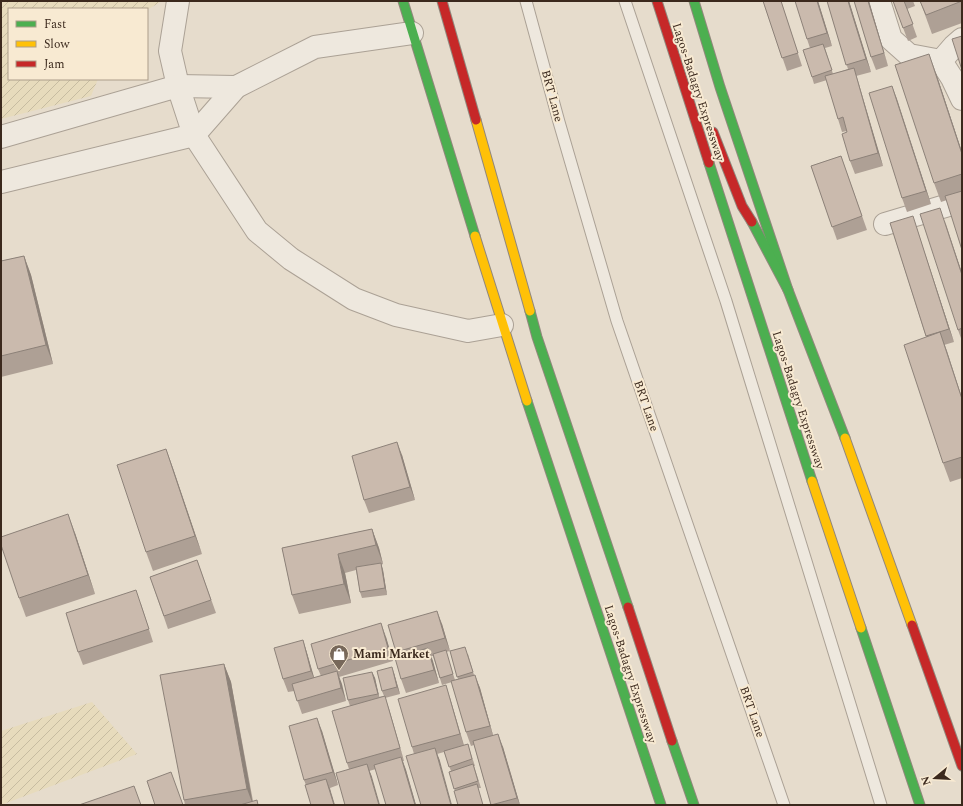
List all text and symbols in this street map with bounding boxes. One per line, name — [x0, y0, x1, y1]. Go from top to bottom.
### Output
legend — [8, 8, 148, 80]
text: Fast — [44, 15, 66, 34]
street label: Lagos-Badagry Expressway — [667, 20, 730, 165]
text: Slow — [44, 35, 70, 54]
text: Jam — [44, 55, 65, 74]
street label: BRT Lane — [536, 68, 568, 124]
street label: Lagos-Badagry Expressway — [767, 328, 830, 473]
street label: BRT Lane — [628, 378, 664, 434]
street label: Lagos-Badagry Expressway — [599, 602, 662, 747]
shop icon: Mami Market — [328, 643, 350, 671]
place label: Mami Market — [353, 645, 430, 664]
street label: BRT Lane — [734, 684, 770, 740]
north arrow — [915, 758, 955, 798]
text: N — [916, 774, 935, 788]

